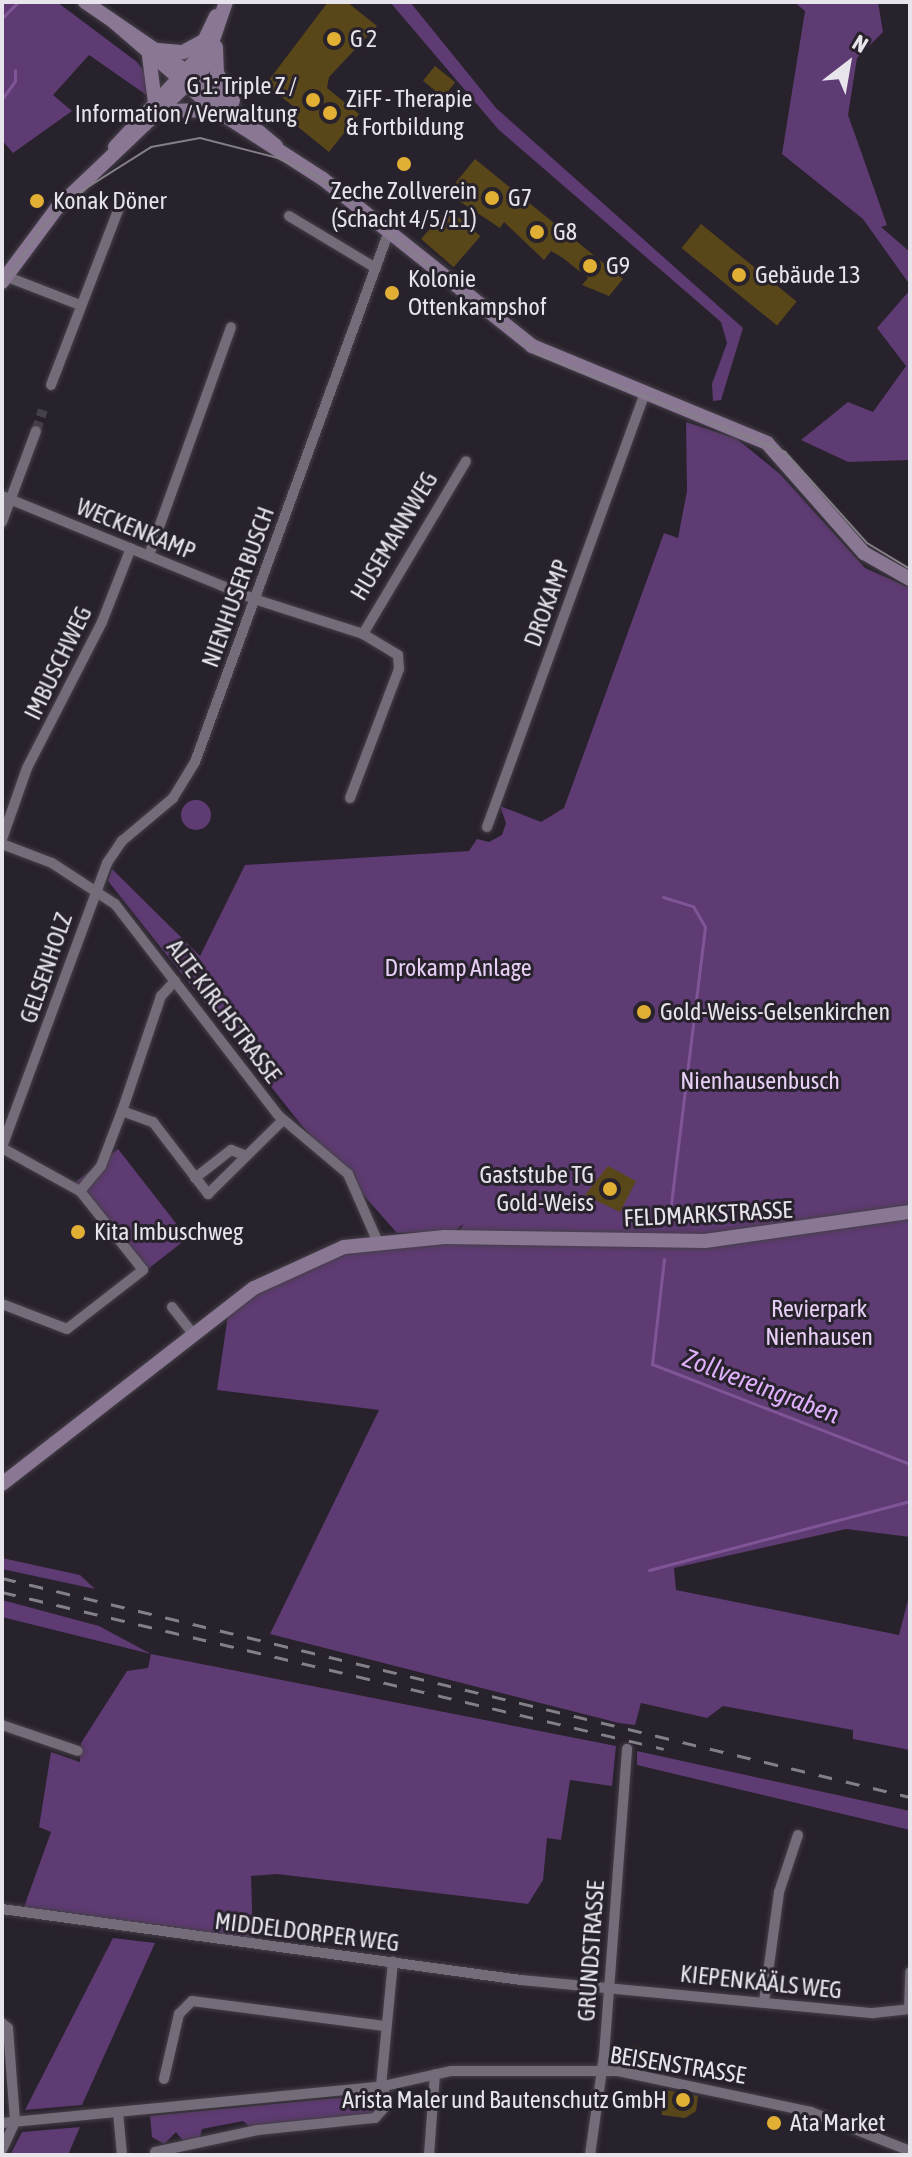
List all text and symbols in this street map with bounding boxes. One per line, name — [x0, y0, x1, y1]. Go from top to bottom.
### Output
north arrow — [808, 24, 888, 104]
place label: G 2 — [350, 25, 377, 53]
text: N — [848, 29, 873, 58]
marker: G 2 — [325, 30, 343, 48]
place label: G 1: Triple Z / Information / Verwaltung — [75, 72, 297, 128]
place label: ZiFF - Therapie & Fortbildung — [346, 85, 472, 141]
marker: G 1: Triple Z / Information / Verwaltung — [304, 91, 322, 109]
marker: ZiFF - Therapie & Fortbildung — [321, 104, 339, 122]
marker: Zeche Zollverein (Schacht 4/5/11) — [395, 155, 413, 173]
place label: Zeche Zollverein (Schacht 4/5/11) — [331, 177, 477, 233]
place label: G7 — [508, 184, 532, 212]
place label: Konak Döner — [53, 187, 167, 215]
marker: G7 — [483, 189, 501, 207]
marker: Konak Döner — [28, 192, 46, 210]
place label: G8 — [553, 218, 577, 246]
marker: G8 — [528, 223, 546, 241]
place label: G9 — [606, 252, 630, 280]
marker: G9 — [581, 257, 599, 275]
place label: Gebäude 13 — [755, 261, 861, 289]
place label: Kolonie Ottenkampshof — [408, 265, 547, 321]
marker: Gebäude 13 — [730, 266, 748, 284]
marker: Kolonie Ottenkampshof — [383, 284, 401, 302]
street label: HUSEMANNWEG — [344, 466, 444, 606]
street label: WECKENKAMP — [72, 492, 200, 566]
street label: NIENHUSER BUSCH — [196, 503, 280, 671]
street label: DROKAMP — [518, 556, 576, 650]
street label: IMBUSCHWEG — [18, 601, 98, 725]
street label: GELSENHOLZ — [14, 909, 78, 1027]
street label: ALTE KIRCHSTRASSE — [161, 934, 287, 1088]
park label: Drokamp Anlage — [384, 954, 532, 982]
place label: Gold-Weiss-Gelsenkirchen — [660, 998, 890, 1026]
marker: Gold-Weiss-Gelsenkirchen — [635, 1003, 653, 1021]
park label: Nienhausenbusch — [680, 1067, 840, 1095]
place label: Gaststube TG Gold-Weiss — [479, 1161, 594, 1217]
marker: Gaststube TG Gold-Weiss — [601, 1180, 619, 1198]
street label: FELDMARKSTRASSE — [623, 1195, 793, 1233]
place label: Kita Imbuschweg — [94, 1218, 243, 1246]
marker: Kita Imbuschweg — [69, 1223, 87, 1241]
park label: Revierpark Nienhausen — [765, 1295, 873, 1351]
water label: Zollvereingraben — [678, 1343, 844, 1431]
street label: GRUNDSTRASSE — [572, 1880, 610, 2022]
street label: MIDDELDORPER WEG — [213, 1906, 401, 1958]
street label: KIEPENKÄÄLS WEG — [679, 1959, 843, 2005]
street label: BEISENSTRASSE — [608, 2040, 748, 2090]
place label: Arista Maler und Bautenschutz GmbH — [342, 2086, 667, 2114]
marker: Arista Maler und Bautenschutz GmbH — [674, 2091, 692, 2109]
place label: Ata Market — [790, 2109, 885, 2137]
marker: Ata Market — [765, 2114, 783, 2132]

